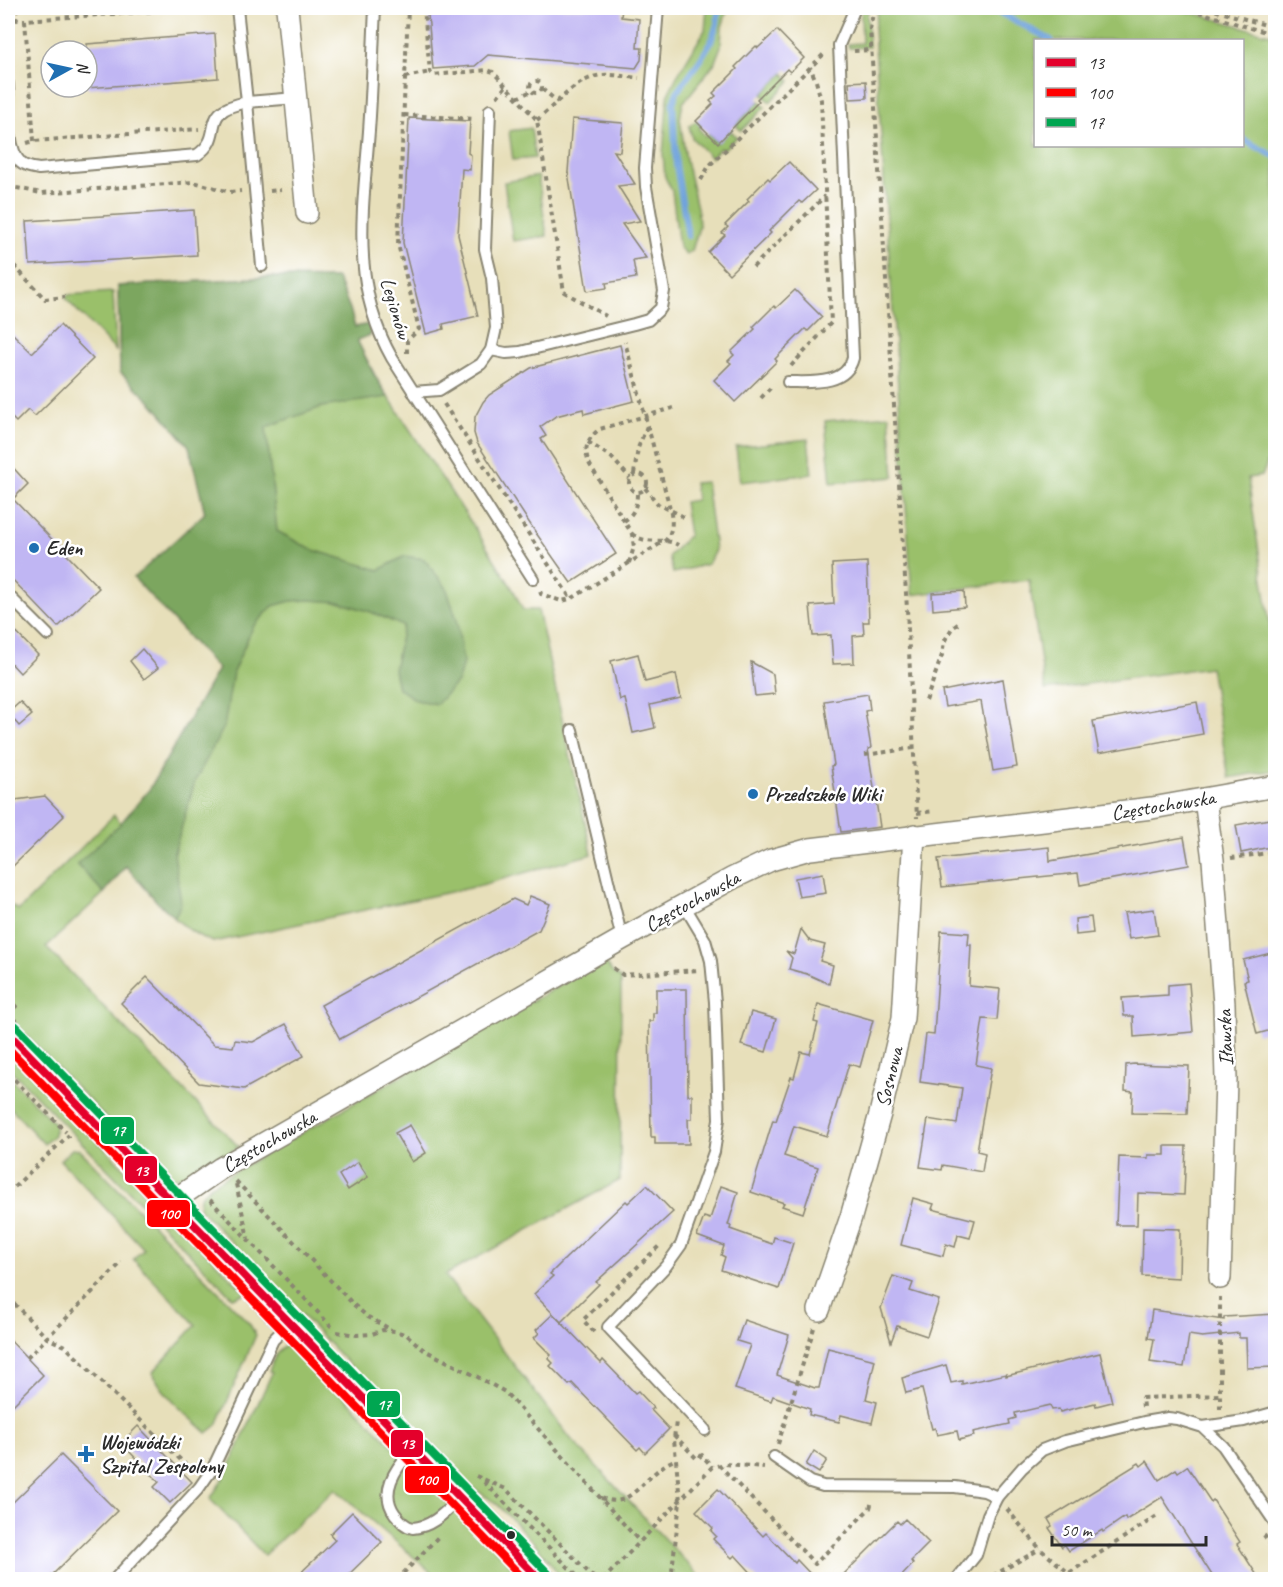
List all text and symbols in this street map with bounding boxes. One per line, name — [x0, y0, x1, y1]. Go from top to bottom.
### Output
north arrow — [39, 39, 99, 99]
legend — [1034, 39, 1244, 147]
text: 13 — [1088, 52, 1106, 74]
text: N — [72, 61, 94, 76]
text: 100 — [1088, 82, 1114, 104]
text: 17 — [1088, 112, 1105, 134]
street label: Legionów — [374, 274, 418, 344]
place label: Eden — [46, 535, 83, 561]
marker: Eden — [27, 541, 41, 555]
place label: Przedszkole Wiki — [765, 781, 884, 807]
street label: Częstochowska — [1109, 784, 1219, 826]
marker: Przedszkole Wiki — [746, 787, 760, 801]
street label: Częstochowska — [640, 863, 746, 938]
street label: Iławska — [1211, 1008, 1239, 1067]
street label: Sosnowa — [869, 1042, 910, 1110]
street label: Częstochowska — [217, 1102, 323, 1178]
line badge: 17 — [100, 1116, 135, 1145]
text: 17 — [111, 1121, 127, 1141]
line badge: 13 — [124, 1155, 158, 1184]
text: 13 — [134, 1161, 150, 1181]
line badge: 100 — [146, 1199, 191, 1228]
text: 100 — [158, 1204, 182, 1224]
line badge: 17 — [366, 1390, 401, 1418]
text: 17 — [377, 1395, 393, 1415]
place label: Wojewódzki Szpital Zespolony — [100, 1429, 226, 1479]
line badge: 13 — [390, 1429, 424, 1458]
text: 13 — [400, 1434, 416, 1454]
marker: Wojewódzki Szpital Zespolony — [77, 1445, 95, 1463]
line badge: 100 — [404, 1465, 450, 1494]
text: 100 — [416, 1470, 440, 1490]
scale bar — [1052, 1509, 1206, 1547]
text: 50 m — [1061, 1519, 1094, 1541]
unlabelled marker — [505, 1529, 517, 1541]

